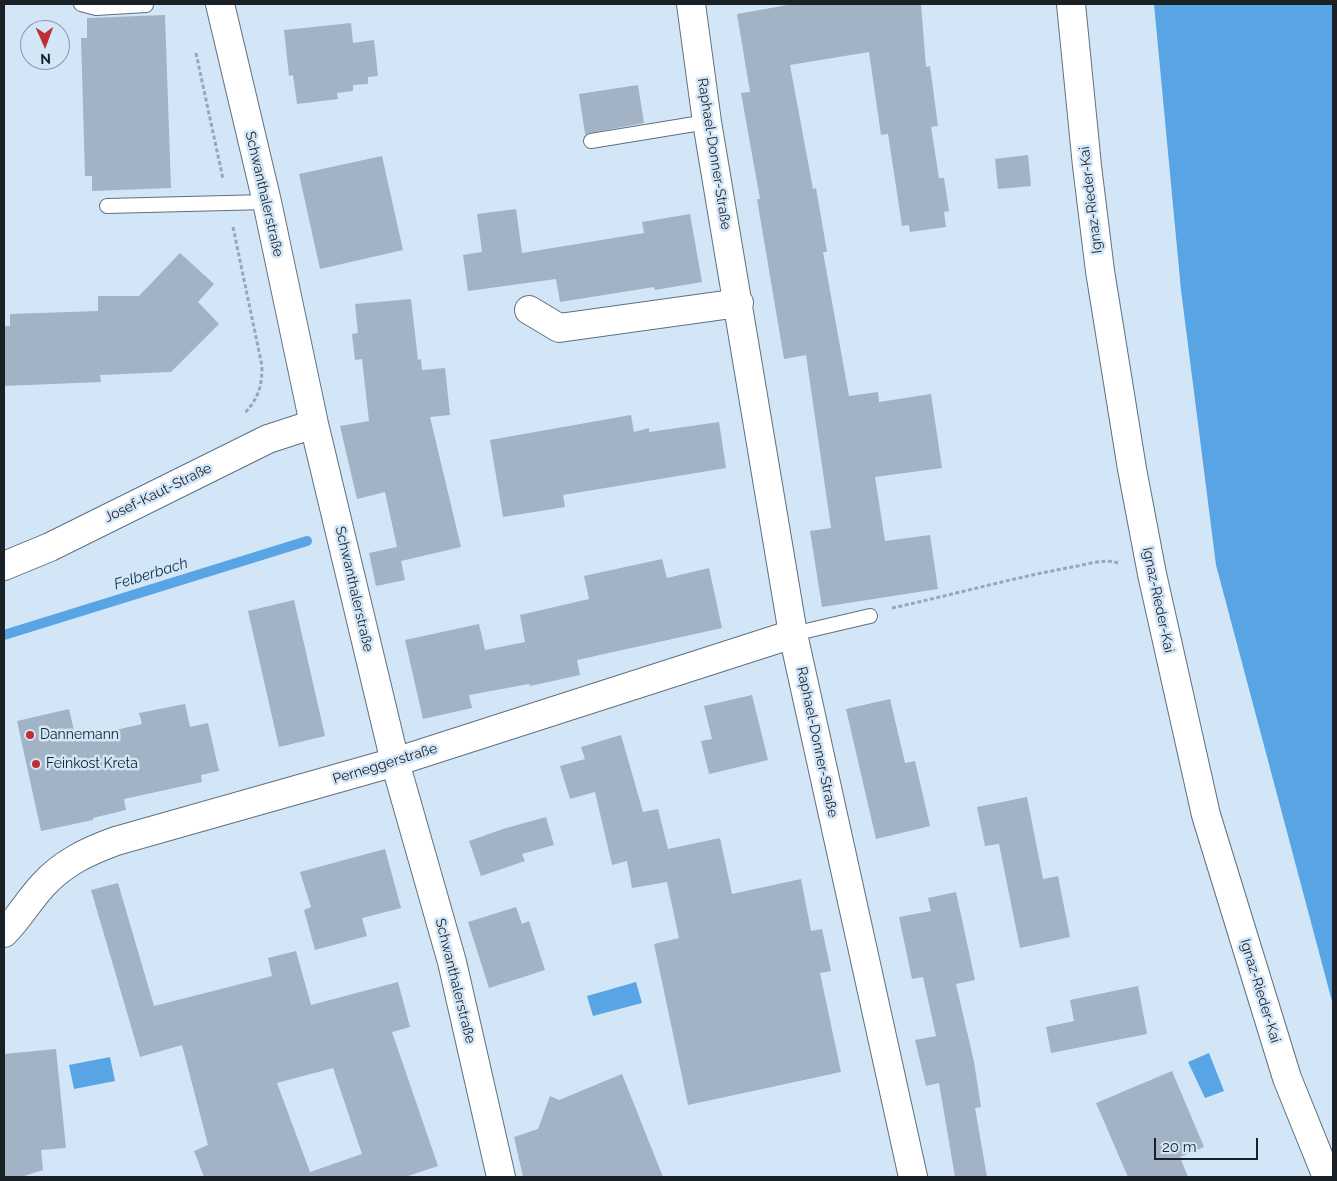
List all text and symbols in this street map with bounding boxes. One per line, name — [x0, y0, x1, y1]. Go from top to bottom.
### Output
north arrow — [20, 20, 70, 70]
text: N — [40, 51, 51, 67]
street label: Raphael-Donner-Straße — [694, 77, 734, 231]
street label: Schwanthalerstraße — [241, 130, 287, 258]
street label: Ignaz-Rieder-Kai — [1076, 146, 1106, 254]
street label: Josef-Kaut-Straße — [102, 460, 214, 526]
street label: Schwanthalerstraße — [331, 525, 377, 653]
street label: Ignaz-Rieder-Kai — [1139, 546, 1177, 654]
water label: Felberbach — [112, 554, 190, 594]
street label: Raphael-Donner-Straße — [793, 665, 841, 819]
place label: Dannemann — [40, 727, 119, 743]
marker: Dannemann — [24, 729, 36, 741]
street label: Perneggerstraße — [331, 740, 439, 788]
place label: Feinkost Kreta — [46, 756, 138, 772]
marker: Feinkost Kreta — [30, 758, 42, 770]
street label: Schwanthalerstraße — [431, 917, 479, 1045]
street label: Ignaz-Rieder-Kai — [1236, 937, 1284, 1045]
scale bar — [1157, 1128, 1261, 1160]
text: 20 m — [1162, 1138, 1197, 1156]

